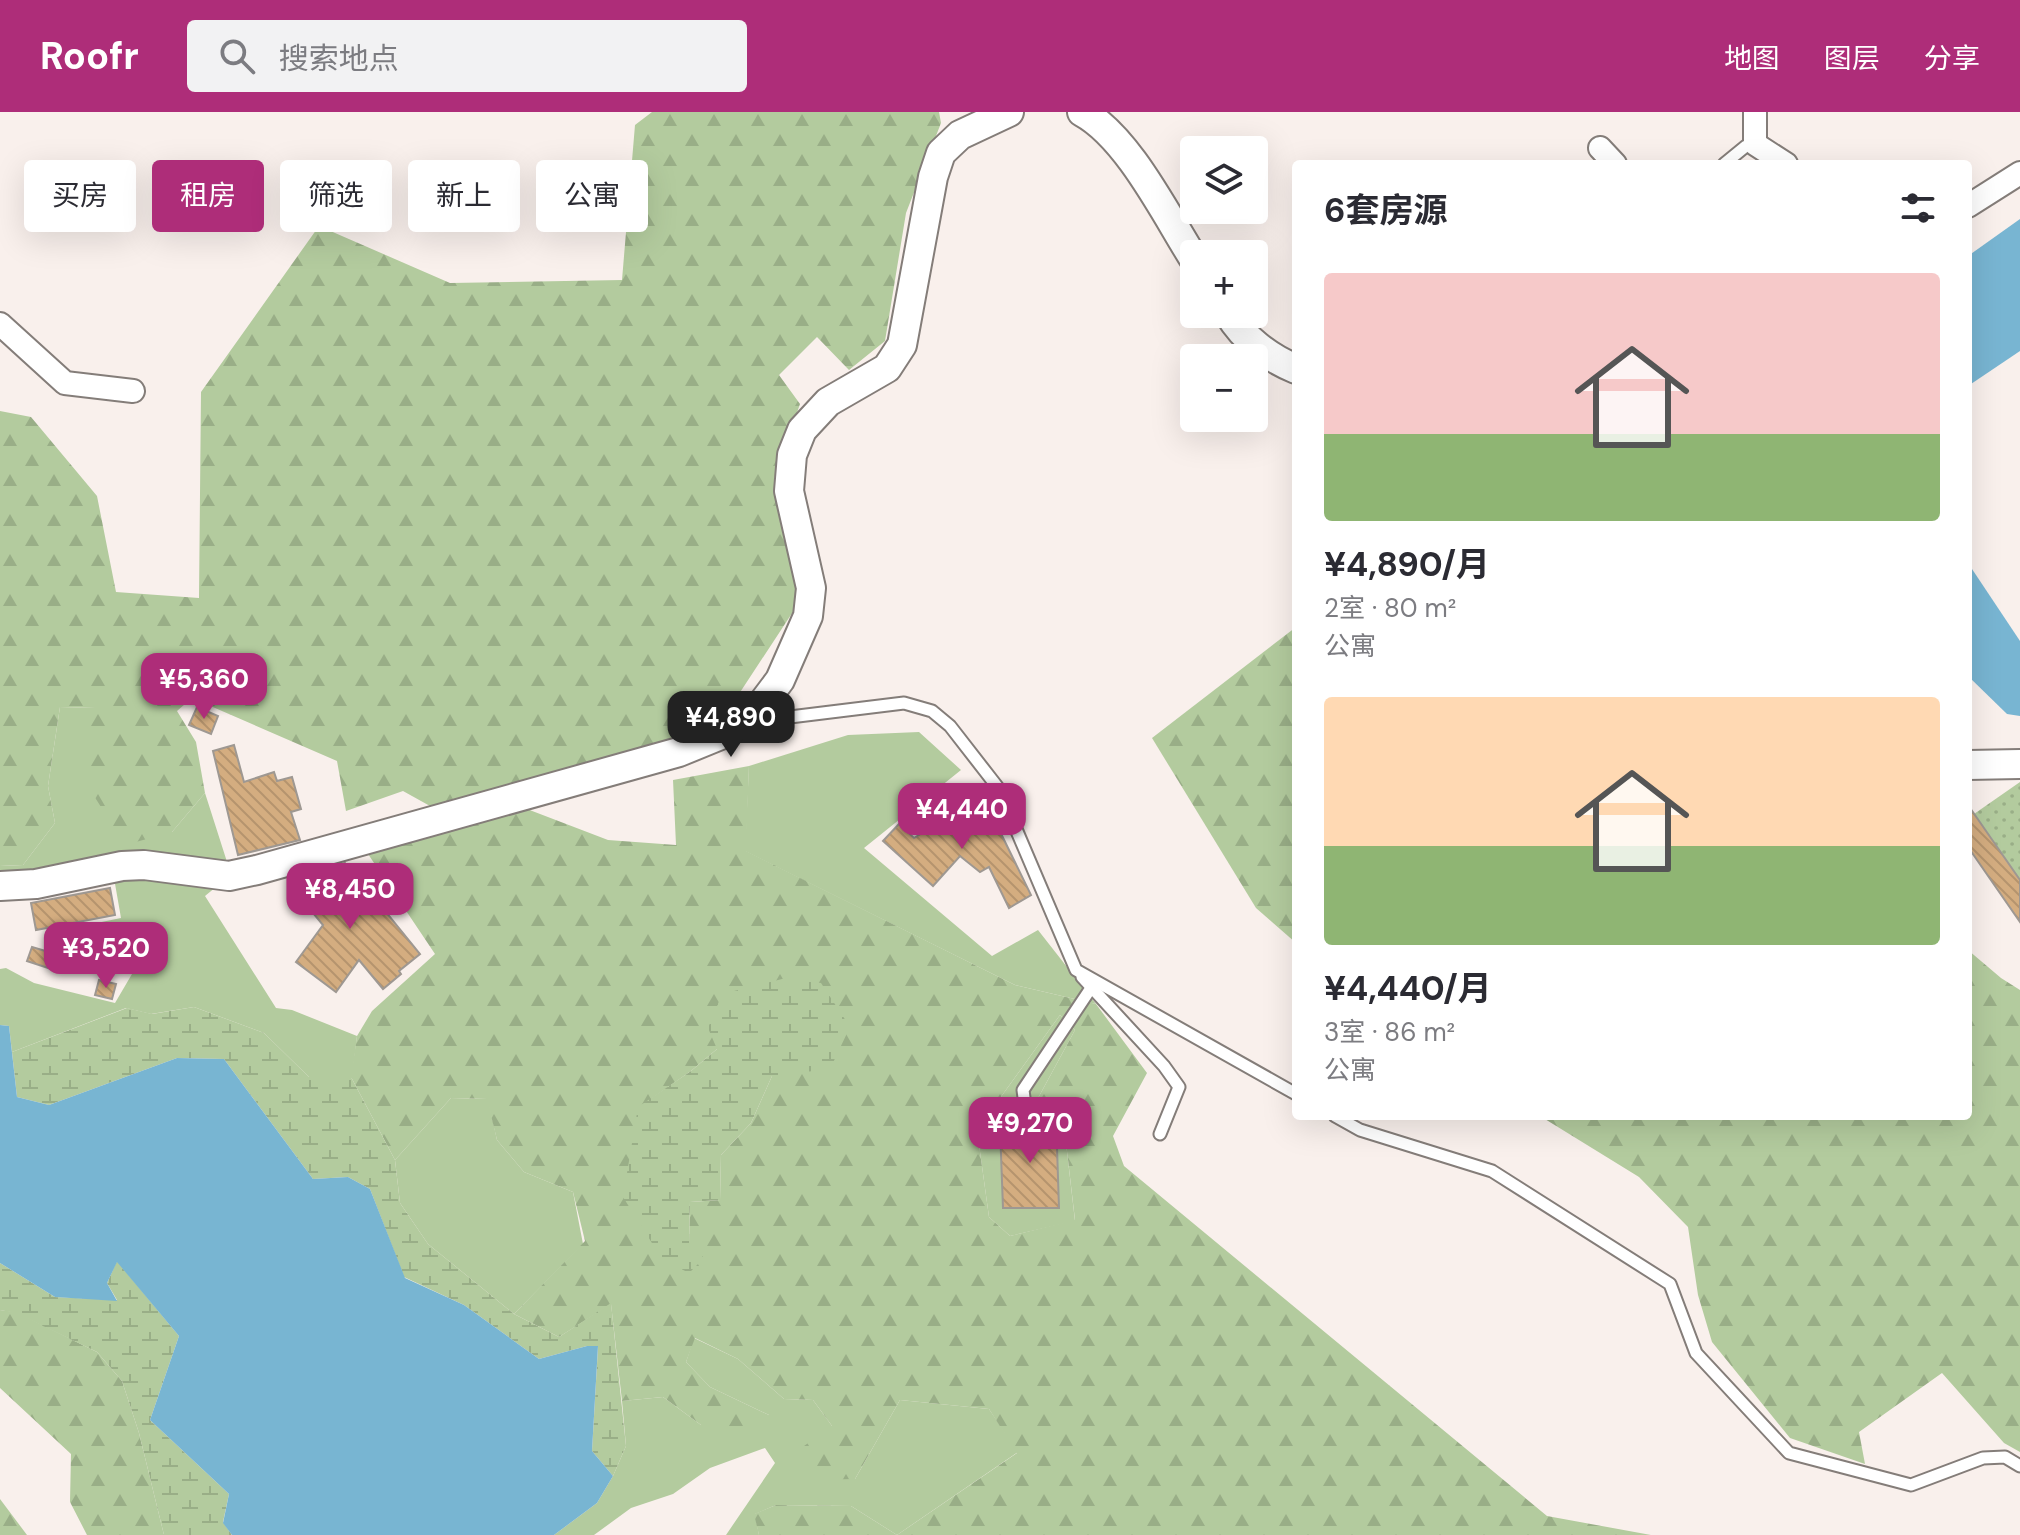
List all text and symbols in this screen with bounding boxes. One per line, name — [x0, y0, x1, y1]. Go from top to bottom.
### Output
search box — [187, 20, 747, 92]
text: Roofr — [40, 31, 139, 81]
icon: search — [215, 34, 259, 78]
text: 搜索地点 — [279, 39, 399, 78]
text: 地图 — [1724, 40, 1780, 77]
text: 图层 — [1824, 40, 1880, 77]
text: 分享 — [1924, 40, 1980, 77]
map controls — [1180, 136, 1268, 432]
button: layers — [1180, 136, 1268, 224]
chip: 买房 — [24, 160, 136, 232]
chip: 租房 — [152, 160, 264, 232]
chip: 筛选 — [280, 160, 392, 232]
chip: 新上 — [408, 160, 520, 232]
chip: 公寓 — [536, 160, 648, 232]
icon: filters — [1896, 186, 1940, 230]
text: 6套房源 — [1324, 188, 1448, 233]
button: + — [1180, 240, 1268, 328]
icon: home — [1560, 325, 1704, 469]
button: − — [1180, 344, 1268, 432]
text: ¥4,890/月 — [1324, 542, 1490, 587]
text: 2室 · 80 m² — [1324, 591, 1456, 625]
text: 公寓 — [1324, 629, 1376, 663]
pin: ¥5,360 — [139, 653, 269, 721]
text: ¥5,360 — [159, 662, 249, 696]
pin: ¥4,890 — [666, 691, 796, 759]
text: ¥4,890 — [686, 700, 776, 734]
icon: home — [1560, 749, 1704, 893]
pin: ¥4,440 — [897, 783, 1027, 851]
text: ¥4,440 — [916, 792, 1008, 826]
pin: ¥8,450 — [285, 863, 415, 931]
text: ¥8,450 — [304, 872, 396, 906]
pin: ¥3,520 — [41, 922, 171, 990]
text: ¥3,520 — [62, 931, 150, 965]
text: ¥4,440/月 — [1324, 966, 1492, 1011]
text: 3室 · 86 m² — [1324, 1015, 1455, 1049]
text: 公寓 — [1324, 1053, 1376, 1087]
pin: ¥9,270 — [965, 1097, 1095, 1165]
text: ¥9,270 — [987, 1106, 1073, 1140]

